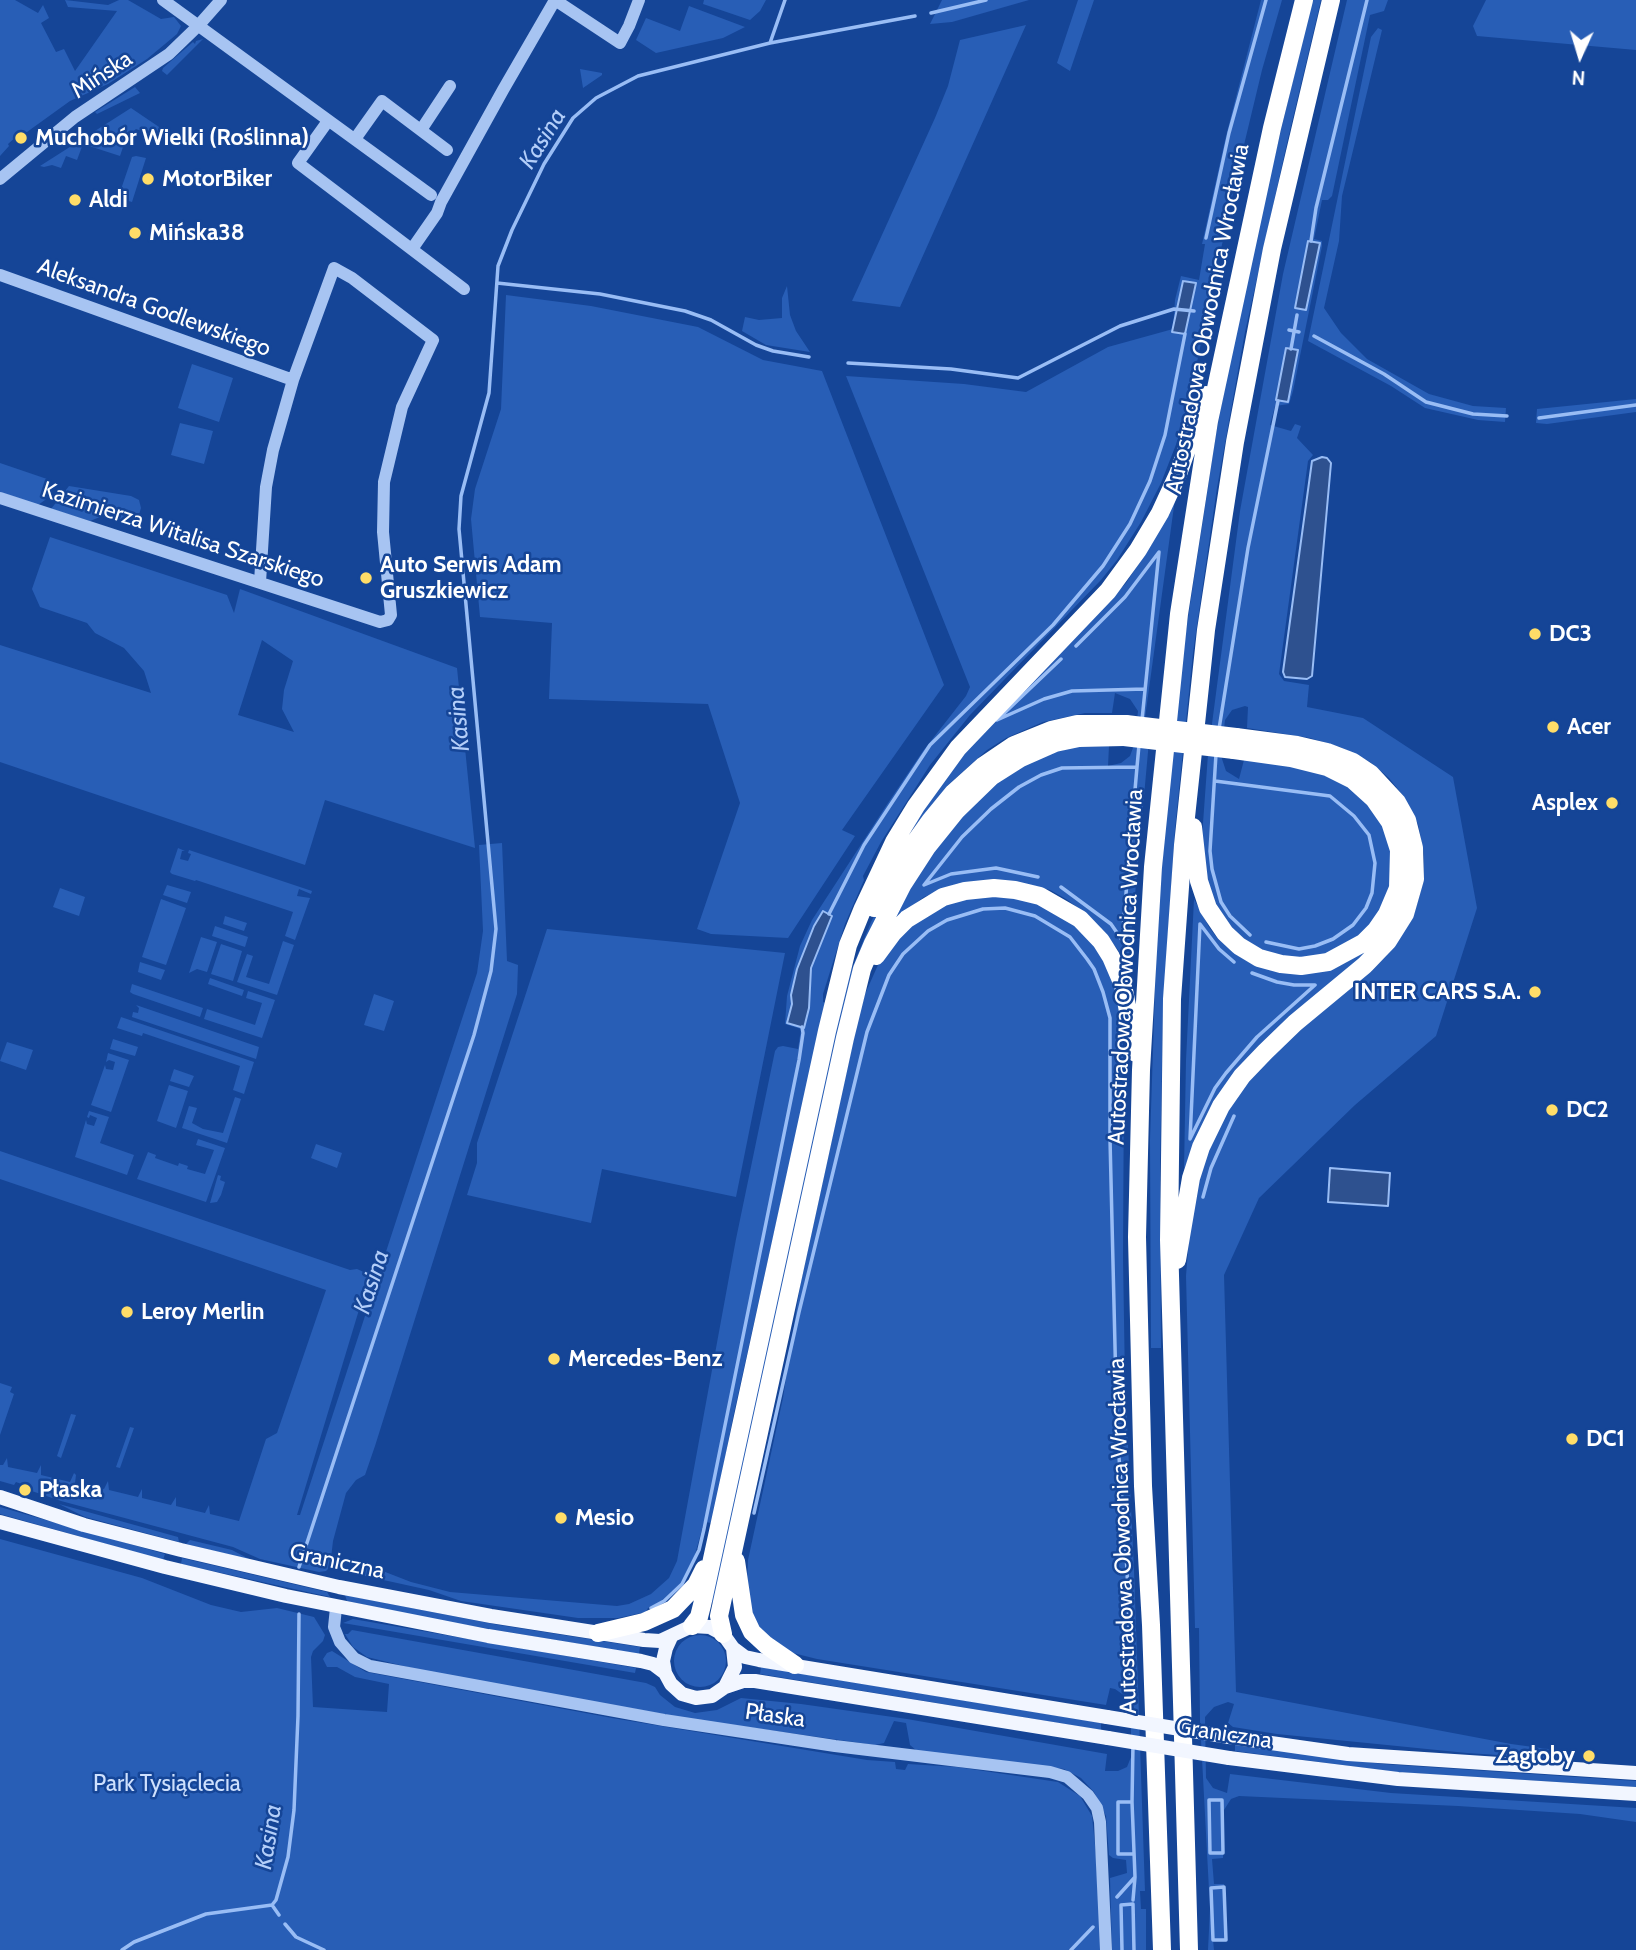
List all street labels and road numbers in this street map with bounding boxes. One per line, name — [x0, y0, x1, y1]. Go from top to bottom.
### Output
street label: Mińska — [66, 45, 138, 105]
street label: Autostradowa Obwodnica Wrocławia — [1160, 142, 1256, 496]
street label: Aleksandra Godlewskiego — [34, 253, 274, 363]
street label: Kazimierza Witalisa Szarskiego — [38, 476, 328, 594]
street label: Autostradowa Obwodnica Wrocławia — [1103, 788, 1149, 1146]
street label: Autostradowa Obwodnica Wrocławia — [1103, 1358, 1143, 1714]
street label: Graniczna — [287, 1538, 387, 1586]
street label: Płaska — [743, 1698, 807, 1734]
street label: Graniczna — [1174, 1713, 1274, 1755]

